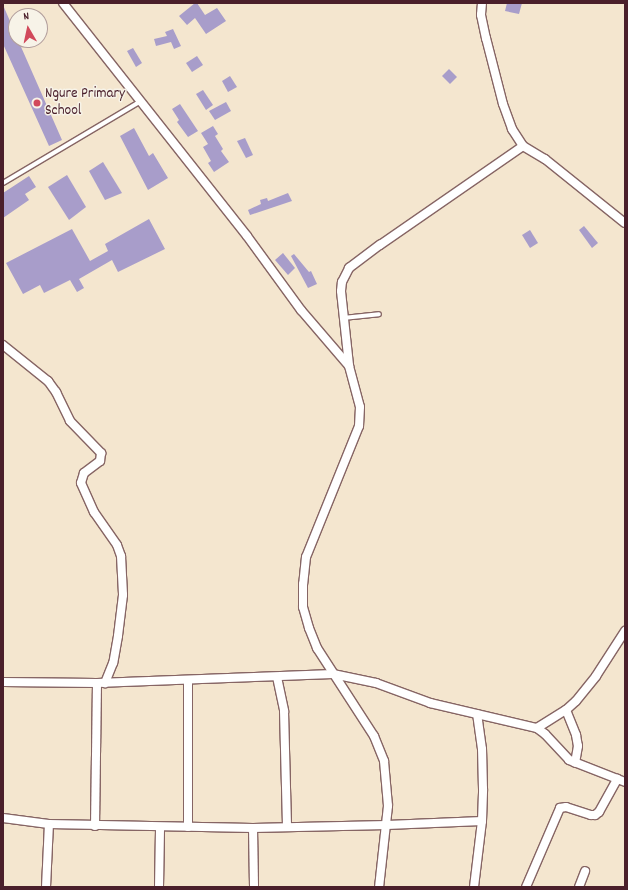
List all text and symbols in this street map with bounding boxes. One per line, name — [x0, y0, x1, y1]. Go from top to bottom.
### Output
north arrow — [8, 8, 48, 48]
text: N — [22, 9, 30, 25]
place label: Ngure Primary School — [45, 85, 125, 120]
marker: Ngure Primary School — [32, 98, 42, 108]

